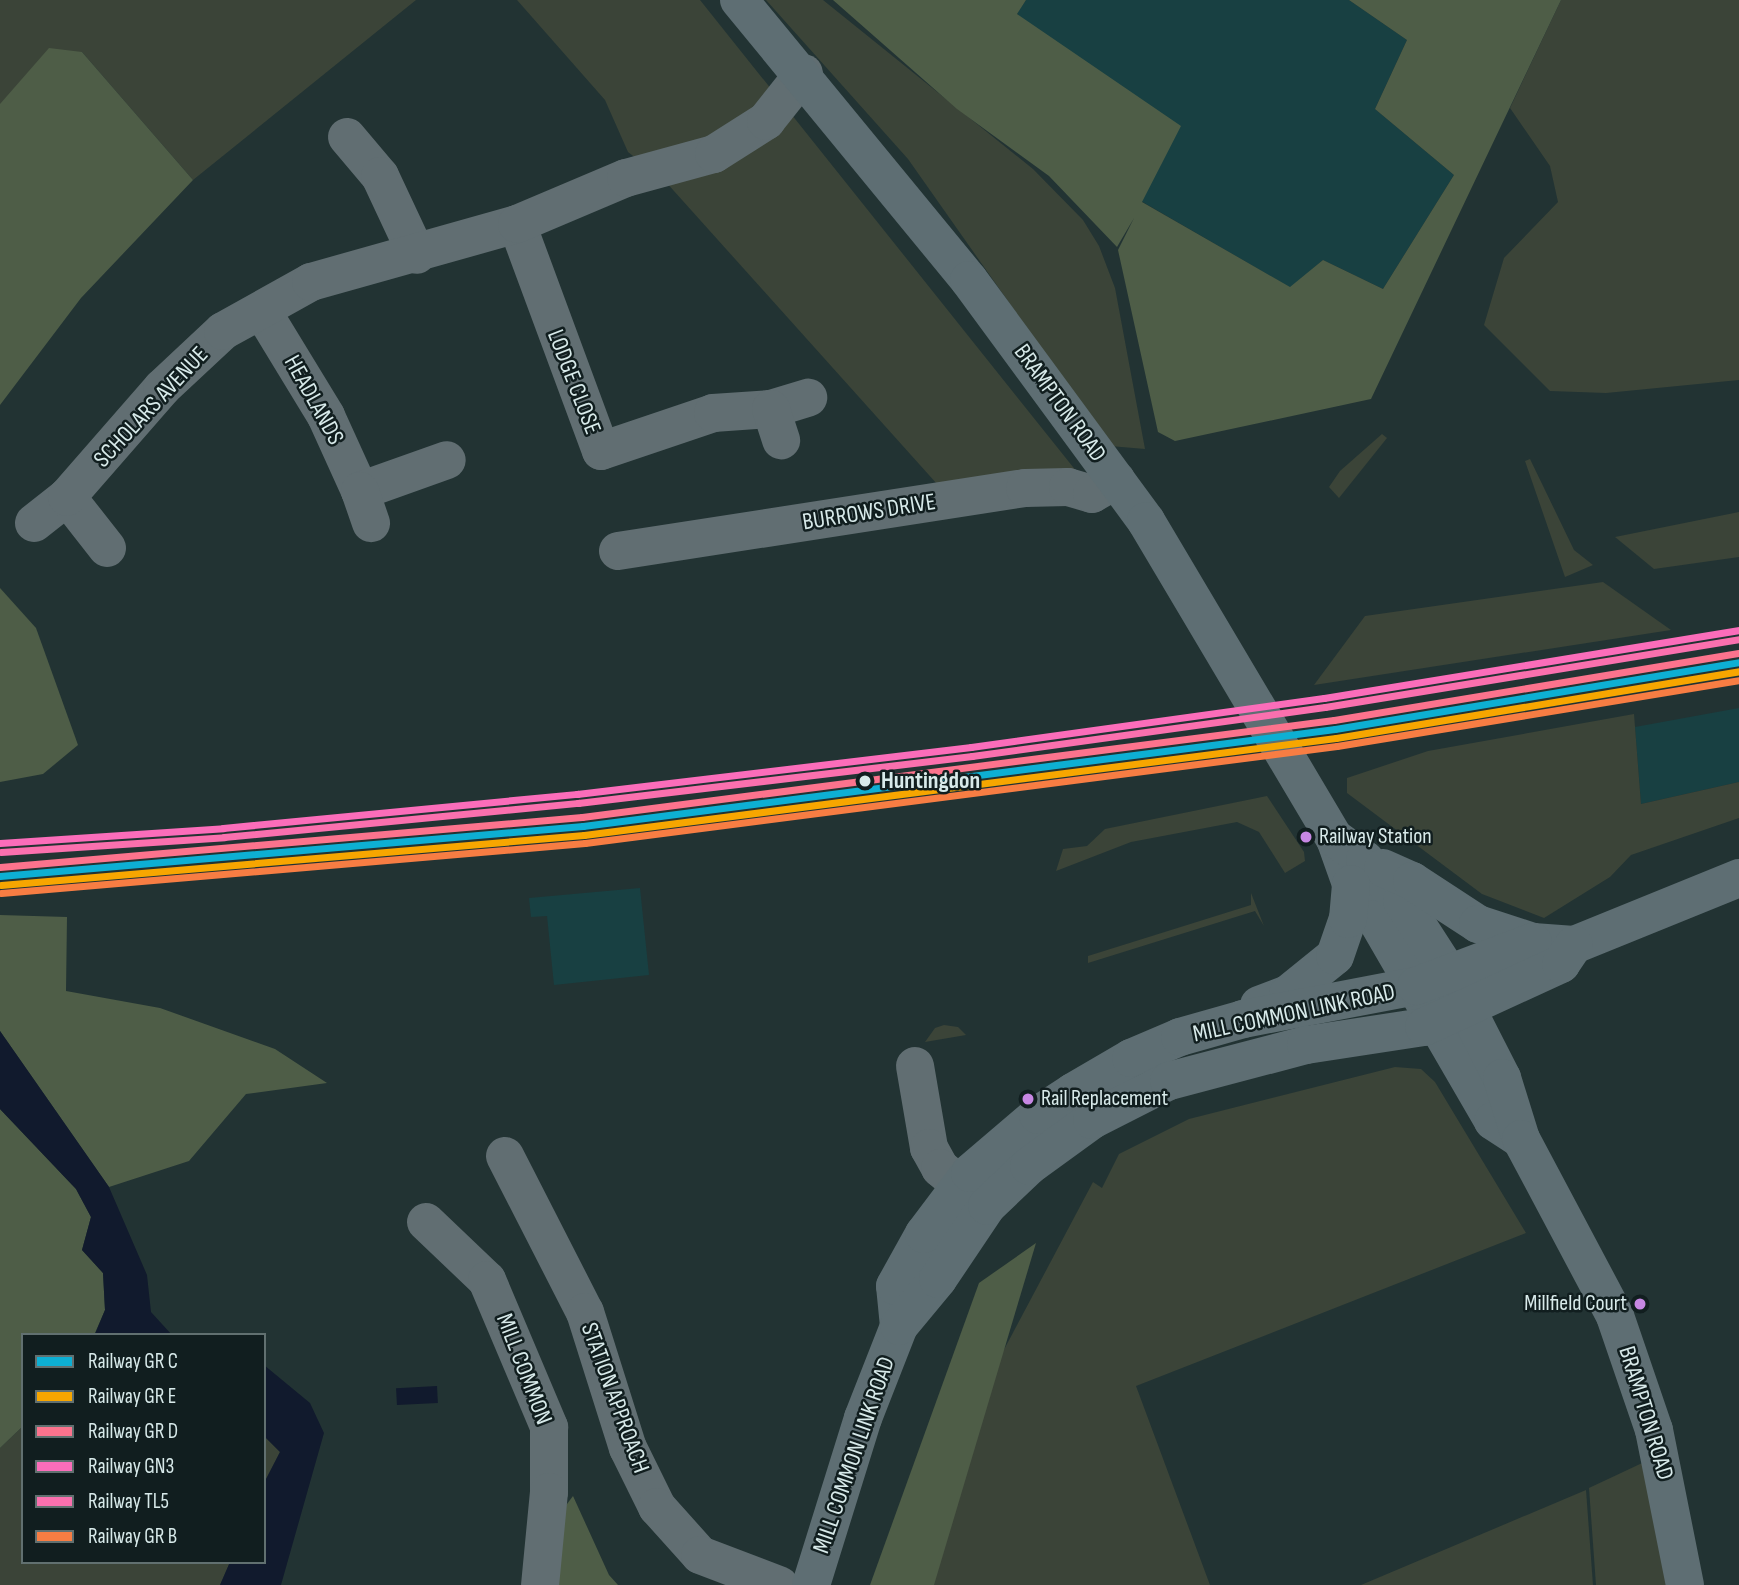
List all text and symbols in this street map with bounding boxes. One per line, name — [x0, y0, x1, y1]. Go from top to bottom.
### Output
street label: LODGE CLOSE — [541, 326, 607, 438]
street label: BRAMPTON ROAD — [1008, 339, 1112, 467]
street label: SCHOLARS AVENUE — [88, 341, 214, 473]
street label: HEADLANDS — [278, 350, 350, 450]
street label: BURROWS DRIVE — [800, 487, 938, 537]
place label: Huntingdon — [881, 767, 980, 795]
marker: Huntingdon — [855, 771, 875, 791]
place label: Railway Station — [1319, 824, 1432, 850]
marker: Railway Station — [1299, 830, 1313, 844]
street label: MILL COMMON LINK ROAD — [1190, 978, 1398, 1048]
place label: Rail Replacement — [1041, 1086, 1168, 1112]
marker: Rail Replacement — [1021, 1092, 1035, 1106]
place label: Millfield Court — [1524, 1291, 1627, 1317]
marker: Millfield Court — [1633, 1297, 1647, 1311]
street label: MILL COMMON — [490, 1309, 558, 1429]
street label: STATION APPROACH — [574, 1319, 656, 1477]
legend — [21, 1333, 266, 1564]
street label: BRAMPTON ROAD — [1612, 1343, 1680, 1483]
text: Railway GR C — [88, 1349, 178, 1374]
street label: MILL COMMON LINK ROAD — [807, 1353, 901, 1557]
text: Railway GR E — [88, 1384, 176, 1409]
text: Railway GR D — [88, 1419, 178, 1444]
text: Railway GN3 — [88, 1454, 174, 1479]
text: Railway TL5 — [88, 1489, 169, 1514]
text: Railway GR B — [88, 1524, 177, 1549]

